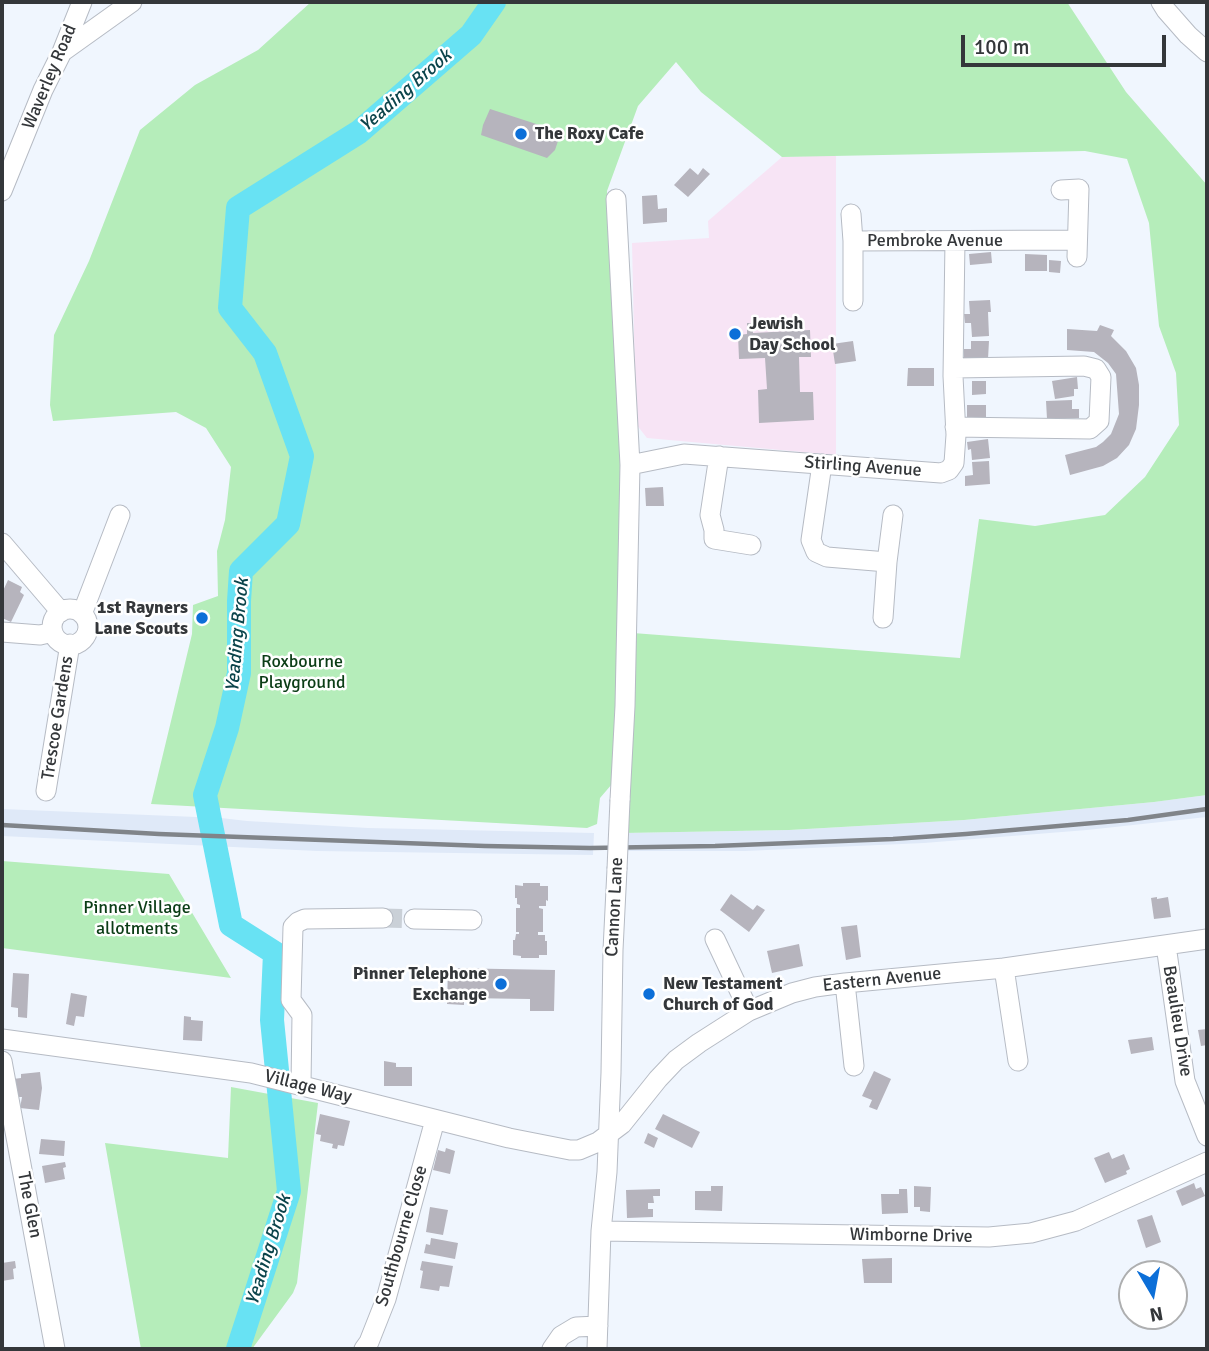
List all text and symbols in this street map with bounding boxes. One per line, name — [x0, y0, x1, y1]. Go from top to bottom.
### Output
street label: Waverley Road — [18, 21, 82, 133]
scale bar — [964, 21, 1169, 65]
text: 100 m — [974, 34, 1029, 60]
water label: Yeading Brook — [355, 45, 457, 137]
place label: The Roxy Cafe — [535, 123, 644, 145]
marker: The Roxy Cafe — [513, 126, 529, 142]
street label: Pembroke Avenue — [867, 230, 1003, 252]
place label: Jewish Day School — [749, 313, 835, 356]
marker: Jewish Day School — [727, 326, 743, 342]
street label: Stirling Avenue — [804, 452, 922, 482]
water label: Yeading Brook — [222, 577, 254, 693]
place label: 1st Rayners Lane Scouts — [94, 597, 188, 640]
marker: 1st Rayners Lane Scouts — [194, 610, 210, 626]
park label: Roxbourne Playground — [258, 651, 346, 694]
street label: Trescoe Gardens — [38, 654, 78, 782]
street label: Cannon Lane — [602, 857, 628, 957]
park label: Pinner Village allotments — [83, 897, 191, 940]
place label: Pinner Telephone Exchange — [353, 963, 487, 1006]
street label: Eastern Avenue — [822, 963, 942, 997]
street label: Beaulieu Drive — [1158, 964, 1196, 1078]
place label: New Testament Church of God — [663, 973, 782, 1016]
marker: Pinner Telephone Exchange — [493, 976, 509, 992]
marker: New Testament Church of God — [641, 986, 657, 1002]
street label: Village Way — [262, 1066, 354, 1108]
street label: Southbourne Close — [372, 1163, 432, 1309]
street label: The Glen — [12, 1170, 46, 1240]
water label: Yeading Brook — [241, 1192, 297, 1308]
street label: Wimborne Drive — [849, 1224, 973, 1248]
north arrow — [1118, 1260, 1188, 1330]
text: N — [1148, 1301, 1165, 1327]

